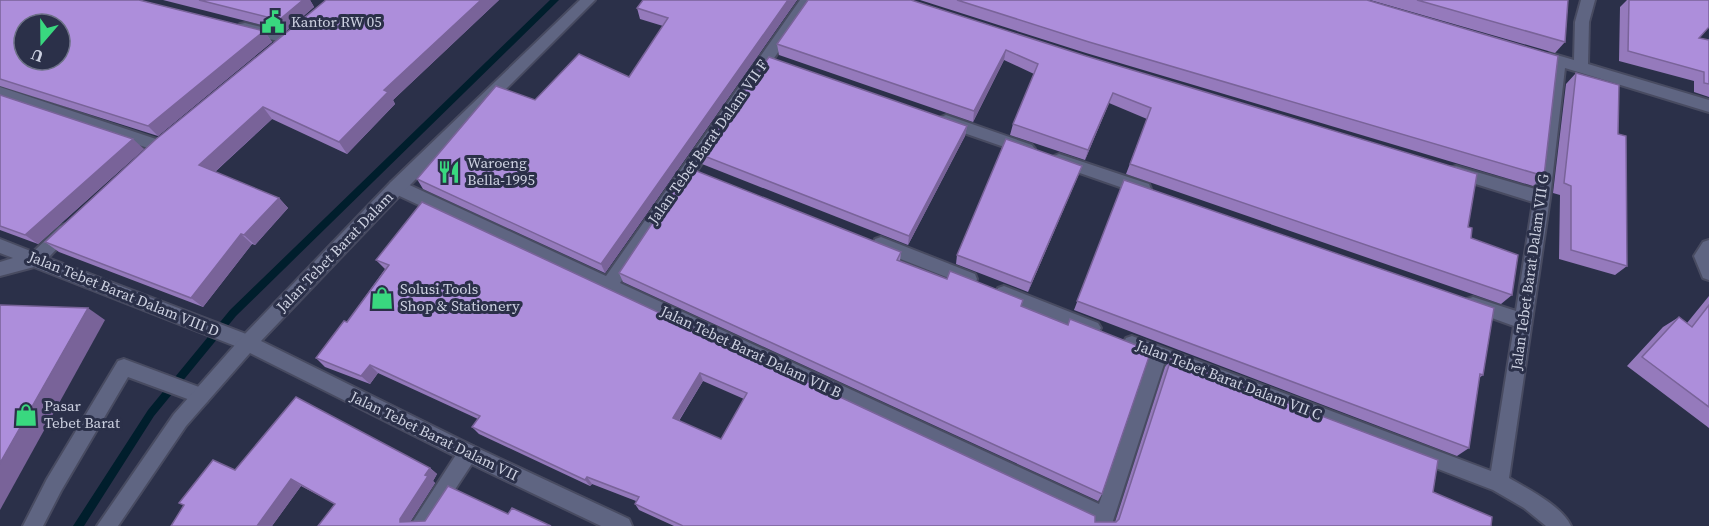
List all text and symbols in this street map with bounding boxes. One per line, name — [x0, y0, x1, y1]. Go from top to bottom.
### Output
public building icon: Kantor RW 05 — [260, 9, 286, 35]
place label: Kantor RW 05 — [291, 11, 382, 32]
north arrow — [12, 12, 72, 72]
text: U — [27, 44, 46, 68]
street label: Jalan Tebet Barat Dalam VII F — [642, 55, 773, 229]
place label: Waroeng Bella-1995 — [467, 152, 535, 190]
restaurant icon: Waroeng Bella-1995 — [436, 159, 462, 185]
street label: Jalan Tebet Barat Dalam VII G — [1505, 172, 1554, 372]
street label: Jalan Tebet Barat Dalam — [271, 186, 398, 317]
street label: Jalan Tebet Barat Dalam VIII D — [25, 245, 223, 341]
place label: Solusi Tools Shop & Stationery — [400, 278, 520, 316]
shop icon: Solusi Tools Shop & Stationery — [369, 285, 395, 311]
street label: Jalan Tebet Barat Dalam VII B — [656, 300, 845, 403]
street label: Jalan Tebet Barat Dalam VII C — [1132, 334, 1325, 425]
street label: Jalan Tebet Barat Dalam VII — [346, 385, 522, 485]
place label: Pasar Tebet Barat — [44, 395, 120, 433]
shop icon: Pasar Tebet Barat — [13, 402, 39, 428]

